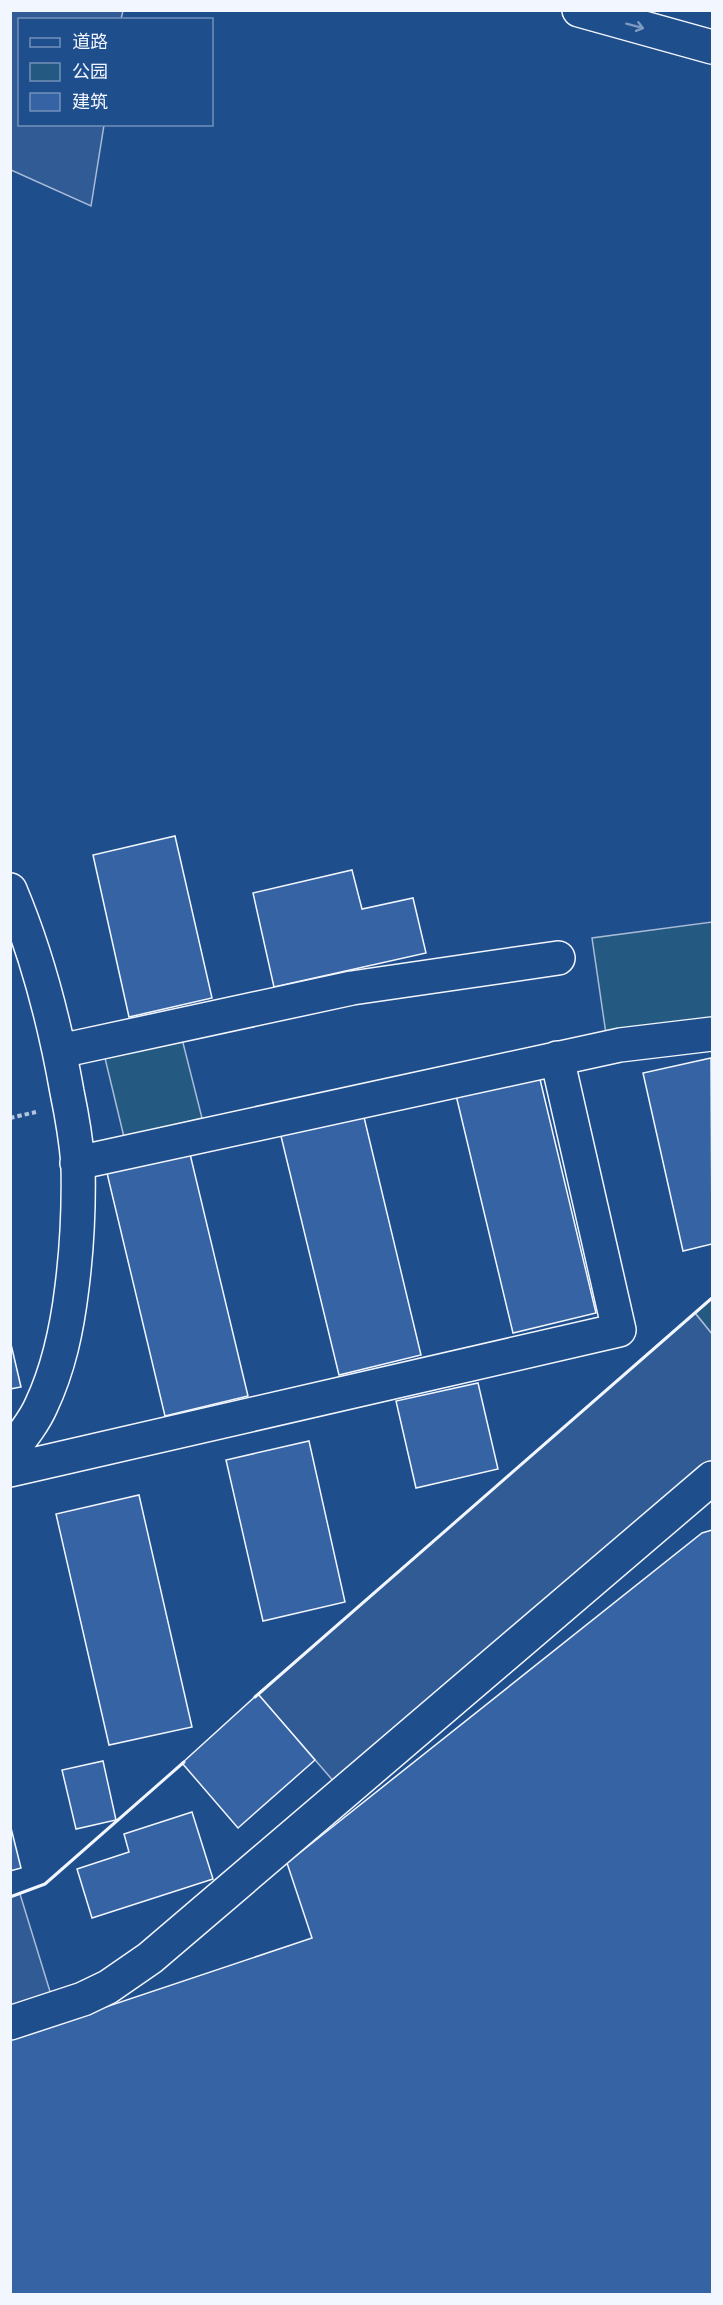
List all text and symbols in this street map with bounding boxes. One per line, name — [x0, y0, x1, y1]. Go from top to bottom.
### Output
legend — [18, 18, 213, 126]
one-way arrow — [625, 21, 644, 32]
text: 道路 — [72, 29, 108, 53]
text: 公园 — [72, 59, 108, 83]
text: 建筑 — [72, 89, 108, 113]

